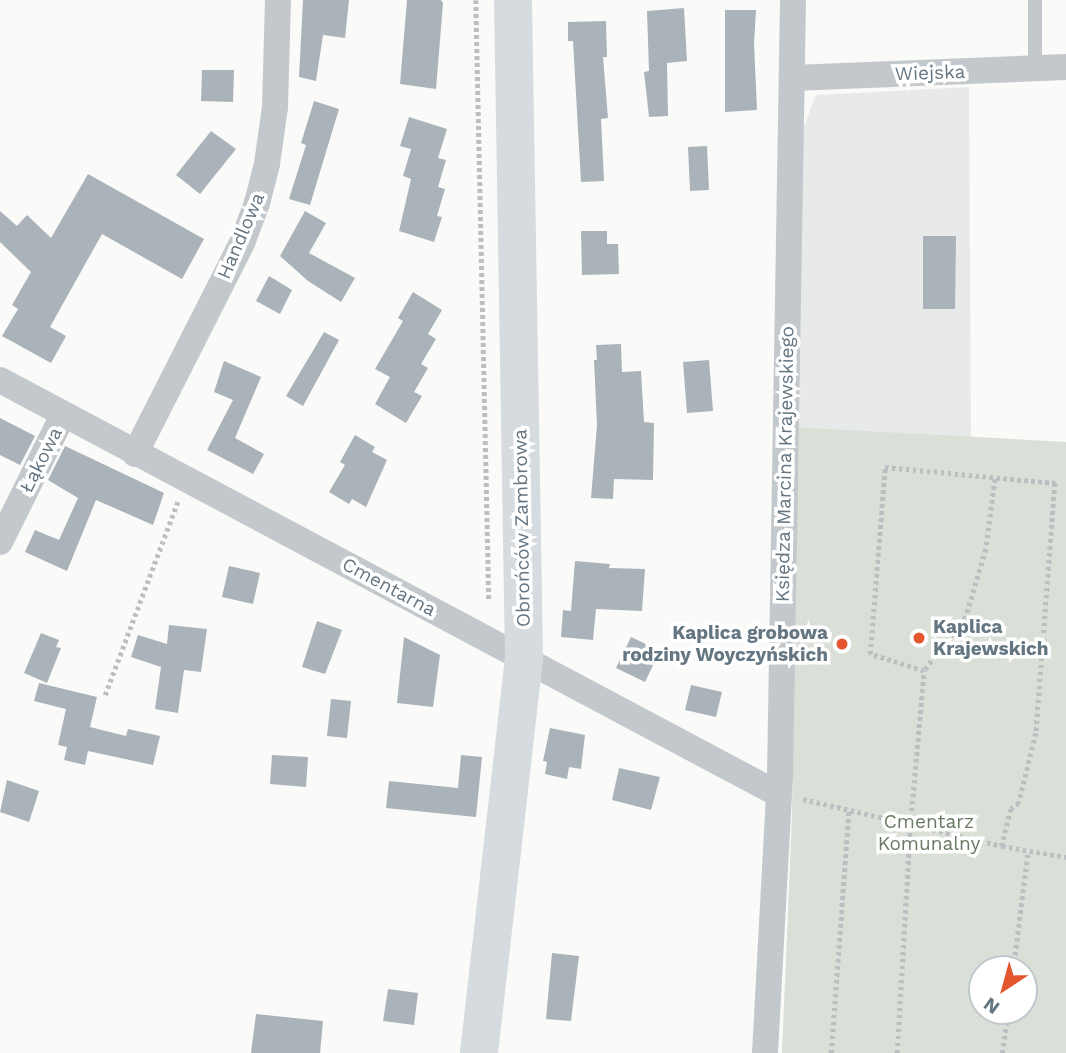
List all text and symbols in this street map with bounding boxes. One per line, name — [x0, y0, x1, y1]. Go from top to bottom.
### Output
street label: Wiejska — [894, 60, 966, 86]
street label: Handlowa — [213, 189, 269, 283]
street label: Księdza Marcina Krajewskiego — [771, 325, 799, 603]
street label: Łąkowa — [15, 423, 67, 497]
street label: Obrońców Zambrowa — [509, 429, 535, 627]
street label: Cmentarna — [338, 553, 440, 621]
place label: Kaplica Krajewskich — [933, 616, 1049, 660]
place label: Kaplica grobowa rodziny Woyczyńskich — [621, 622, 828, 666]
marker: Kaplica Krajewskich — [911, 630, 927, 646]
marker: Kaplica grobowa rodziny Woyczyńskich — [834, 636, 850, 652]
park label: Cmentarz Komunalny — [878, 811, 980, 855]
north arrow — [968, 955, 1038, 1025]
text: N — [979, 992, 1004, 1019]

